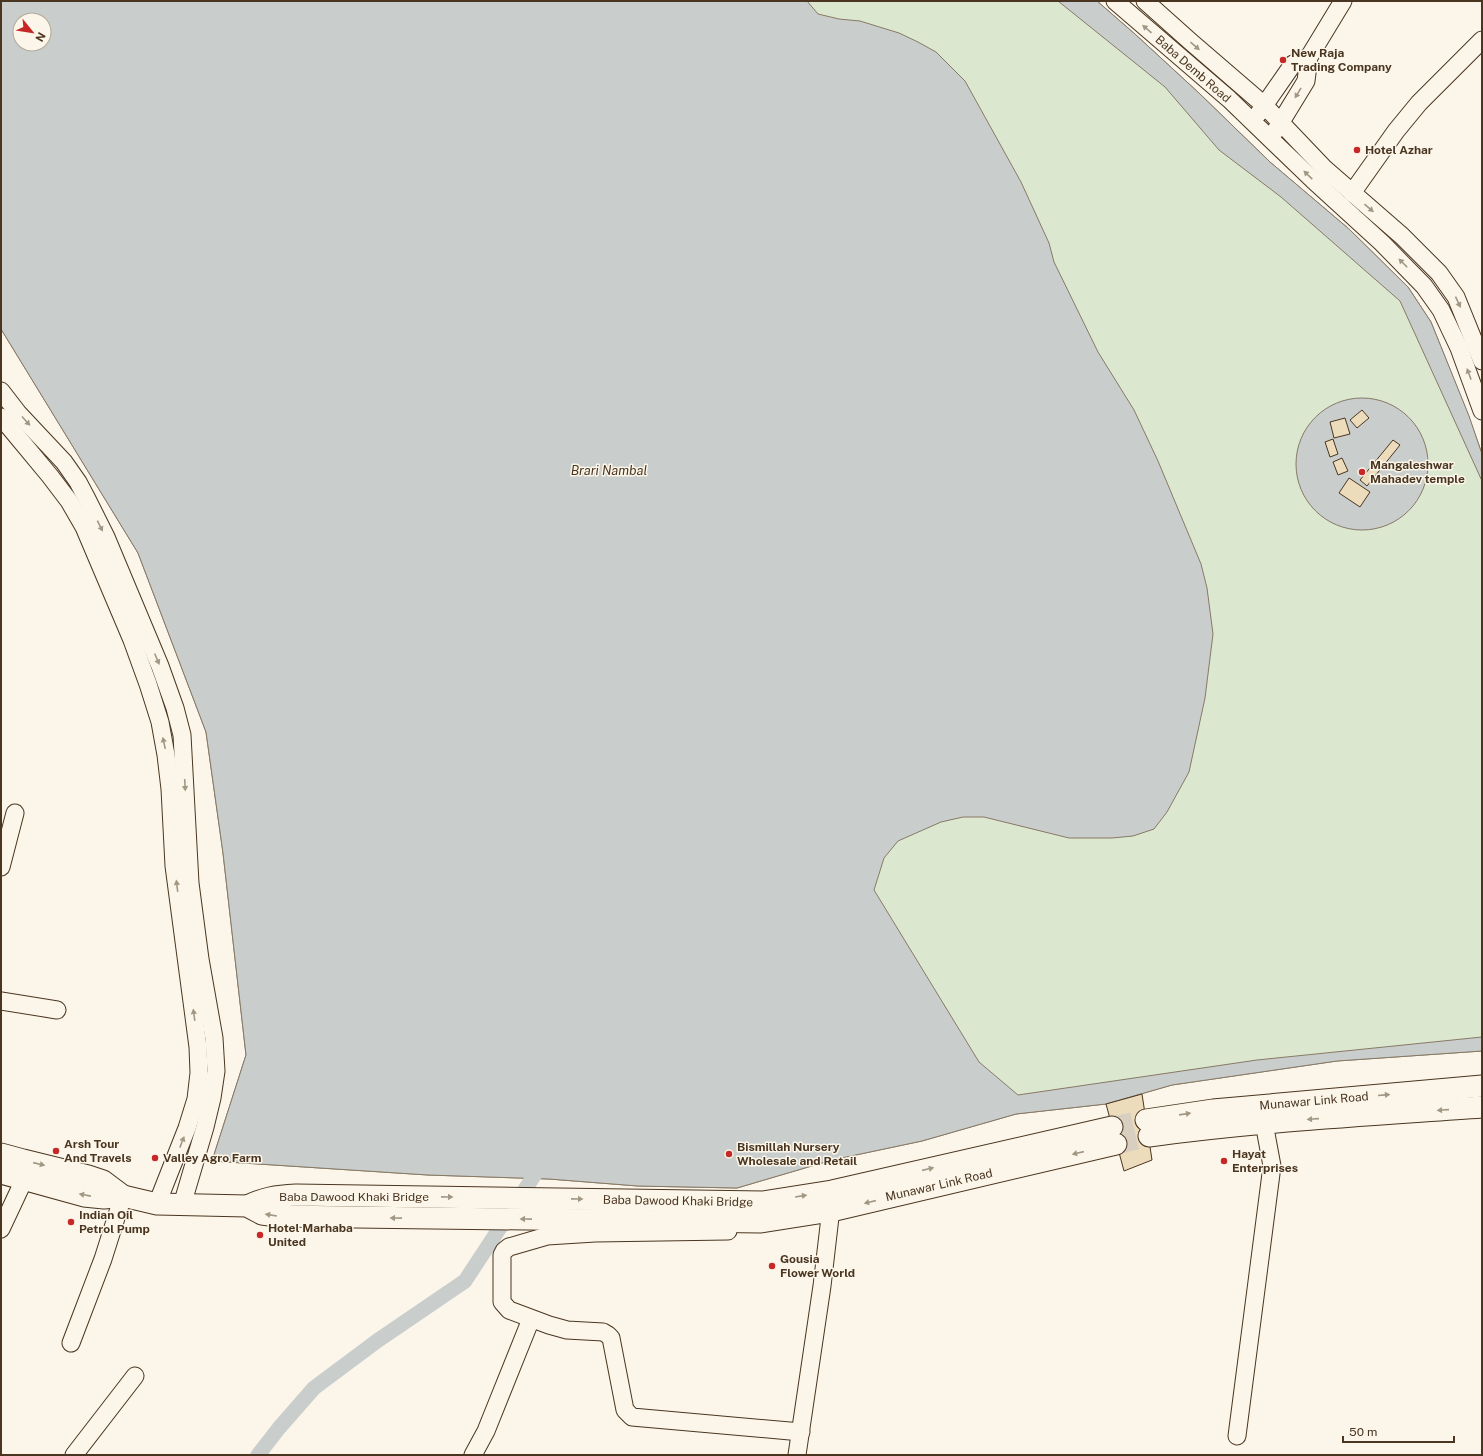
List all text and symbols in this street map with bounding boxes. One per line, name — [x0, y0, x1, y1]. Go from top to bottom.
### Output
north arrow — [12, 12, 52, 52]
one-way arrow — [1142, 25, 1151, 34]
text: N — [33, 30, 48, 44]
street label: Baba Demb Road — [1152, 32, 1234, 106]
one-way arrow — [1189, 41, 1200, 50]
place label: New Raja Trading Company — [1291, 46, 1392, 74]
marker: New Raja Trading Company — [1278, 55, 1288, 65]
one-way arrow — [1295, 87, 1302, 99]
place label: Hotel Azhar — [1365, 143, 1433, 157]
marker: Hotel Azhar — [1352, 145, 1362, 155]
one-way arrow — [1303, 170, 1313, 180]
one-way arrow — [1364, 203, 1374, 212]
one-way arrow — [1398, 258, 1408, 268]
one-way arrow — [1455, 296, 1461, 307]
one-way arrow — [1465, 368, 1471, 380]
one-way arrow — [21, 416, 31, 426]
place label: Mangaleshwar Mahadev temple — [1370, 458, 1465, 486]
water label: Brari Nambal — [571, 463, 647, 478]
marker: Mangaleshwar Mahadev temple — [1357, 467, 1367, 477]
one-way arrow — [97, 521, 104, 532]
one-way arrow — [154, 653, 160, 664]
one-way arrow — [160, 736, 166, 749]
one-way arrow — [182, 779, 189, 791]
one-way arrow — [174, 880, 180, 892]
one-way arrow — [191, 1009, 197, 1021]
street label: Munawar Link Road — [1259, 1089, 1369, 1113]
one-way arrow — [1378, 1091, 1390, 1098]
one-way arrow — [1437, 1106, 1449, 1113]
one-way arrow — [1179, 1111, 1191, 1117]
one-way arrow — [1307, 1116, 1319, 1123]
one-way arrow — [179, 1135, 185, 1147]
place label: Arsh Tour And Travels — [64, 1137, 132, 1165]
place label: Bismillah Nursery Wholesale and Retail — [737, 1140, 857, 1168]
marker: Arsh Tour And Travels — [51, 1146, 61, 1156]
place label: Hayat Enterprises — [1232, 1147, 1298, 1175]
marker: Bismillah Nursery Wholesale and Retail — [724, 1149, 734, 1159]
one-way arrow — [1072, 1150, 1084, 1156]
place label: Valley Agro Farm — [163, 1151, 262, 1165]
marker: Valley Agro Farm — [150, 1153, 160, 1163]
marker: Hayat Enterprises — [1219, 1156, 1229, 1166]
one-way arrow — [33, 1161, 45, 1167]
one-way arrow — [922, 1165, 935, 1171]
street label: Munawar Link Road — [884, 1166, 994, 1204]
street label: Baba Dawood Khaki Bridge — [279, 1190, 429, 1204]
one-way arrow — [79, 1192, 91, 1198]
street label: Baba Dawood Khaki Bridge — [603, 1193, 753, 1209]
one-way arrow — [795, 1193, 807, 1199]
one-way arrow — [441, 1194, 453, 1201]
one-way arrow — [571, 1196, 583, 1203]
one-way arrow — [864, 1199, 876, 1205]
place label: Indian Oil Petrol Pump — [79, 1208, 150, 1236]
one-way arrow — [265, 1212, 277, 1218]
one-way arrow — [389, 1215, 402, 1221]
one-way arrow — [519, 1216, 532, 1222]
marker: Indian Oil Petrol Pump — [66, 1217, 76, 1227]
place label: Hotel Marhaba United — [268, 1221, 353, 1249]
marker: Hotel Marhaba United — [255, 1230, 265, 1240]
place label: Gousia Flower World — [780, 1252, 855, 1280]
marker: Gousia Flower World — [767, 1261, 777, 1271]
scale bar — [1343, 1418, 1454, 1444]
text: 50 m — [1349, 1425, 1377, 1439]

